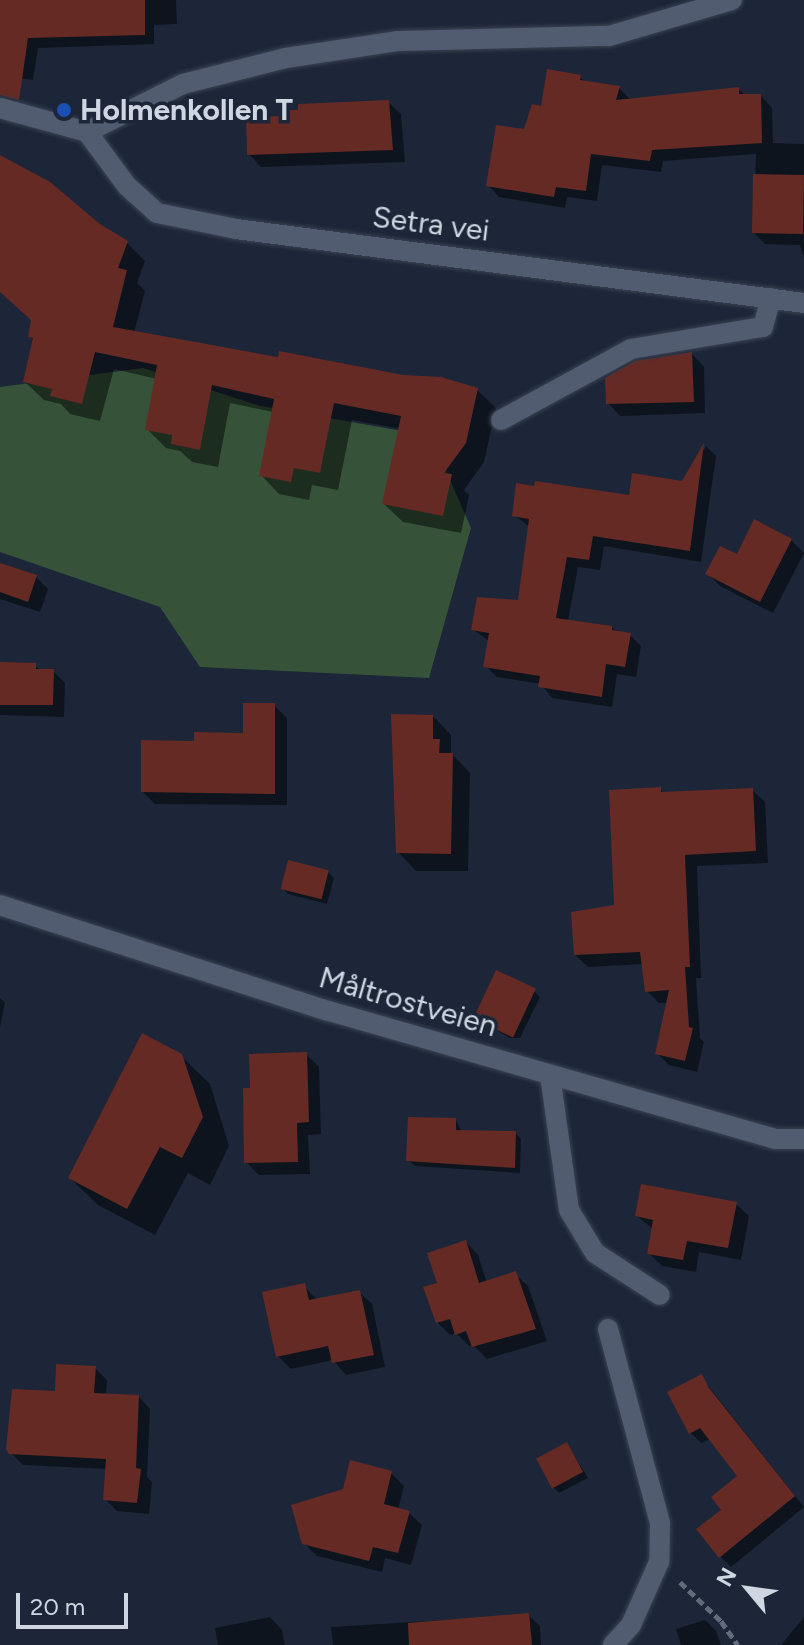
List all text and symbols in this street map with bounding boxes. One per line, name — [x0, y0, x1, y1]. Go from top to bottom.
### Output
place label: Holmenkollen T — [80, 92, 293, 128]
marker: Holmenkollen T — [55, 101, 73, 119]
street label: Setra vei — [370, 199, 492, 249]
street label: Måltrostveien — [315, 959, 501, 1045]
north arrow — [708, 1549, 788, 1629]
text: N — [711, 1563, 743, 1591]
scale bar — [20, 1577, 132, 1627]
text: 20 m — [30, 1592, 85, 1621]

